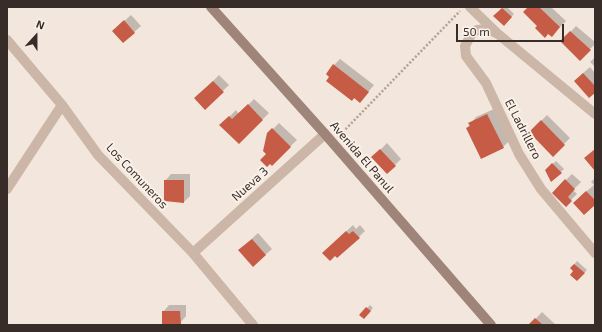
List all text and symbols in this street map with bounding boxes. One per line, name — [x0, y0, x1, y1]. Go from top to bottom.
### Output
north arrow — [16, 16, 56, 56]
scale bar — [458, 16, 566, 42]
text: N — [34, 17, 47, 32]
text: 50 m — [463, 24, 490, 38]
street label: El Ladrillero — [502, 97, 544, 161]
street label: Avenida El Panul — [327, 118, 397, 196]
street label: Los Comuneros — [103, 140, 171, 212]
street label: Nueva 3 — [229, 164, 271, 204]

